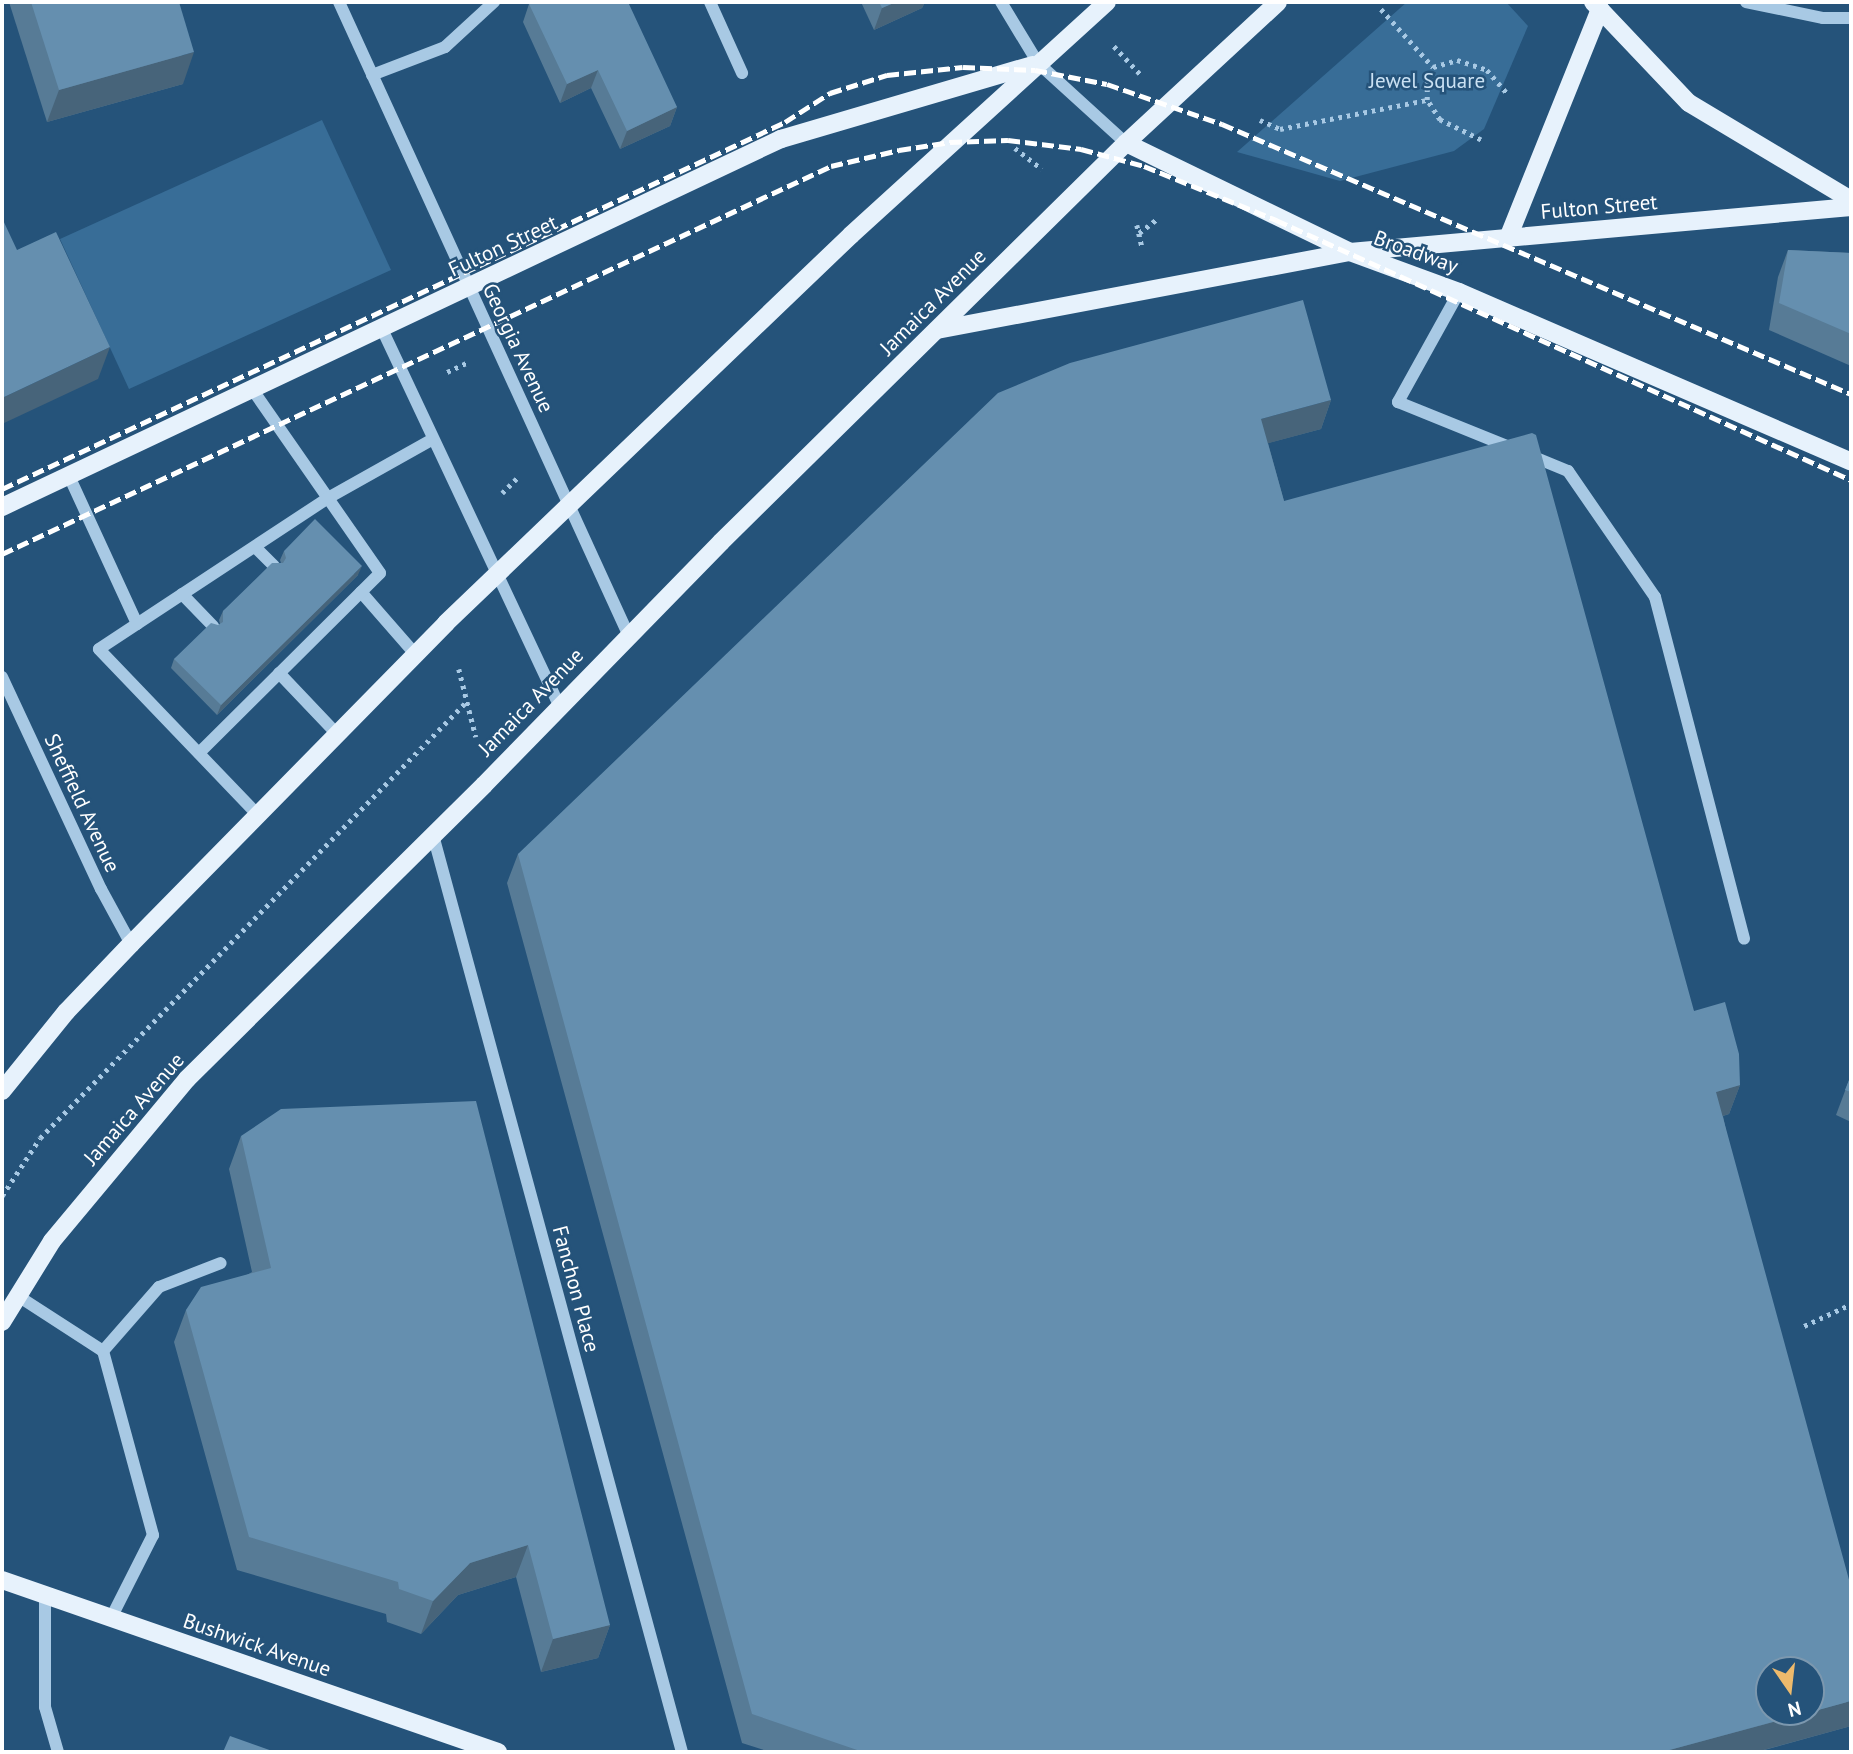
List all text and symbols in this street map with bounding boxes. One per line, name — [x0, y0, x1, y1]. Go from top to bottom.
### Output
park label: Jewel Square — [1369, 68, 1485, 94]
street label: Fulton Street — [1540, 189, 1658, 225]
street label: Fulton Street — [445, 210, 561, 282]
street label: Broadway — [1370, 225, 1462, 279]
street label: Jamaica Avenue — [874, 243, 992, 361]
street label: Georgia Avenue — [477, 279, 559, 417]
street label: Jamaica Avenue — [473, 643, 589, 761]
street label: Sheffield Avenue — [39, 729, 125, 877]
street label: Jamaica Avenue — [78, 1048, 190, 1170]
street label: Fanchon Place — [547, 1223, 605, 1355]
street label: Bushwick Avenue — [179, 1608, 335, 1682]
north arrow — [1755, 1656, 1825, 1726]
text: N — [1786, 1696, 1804, 1723]

